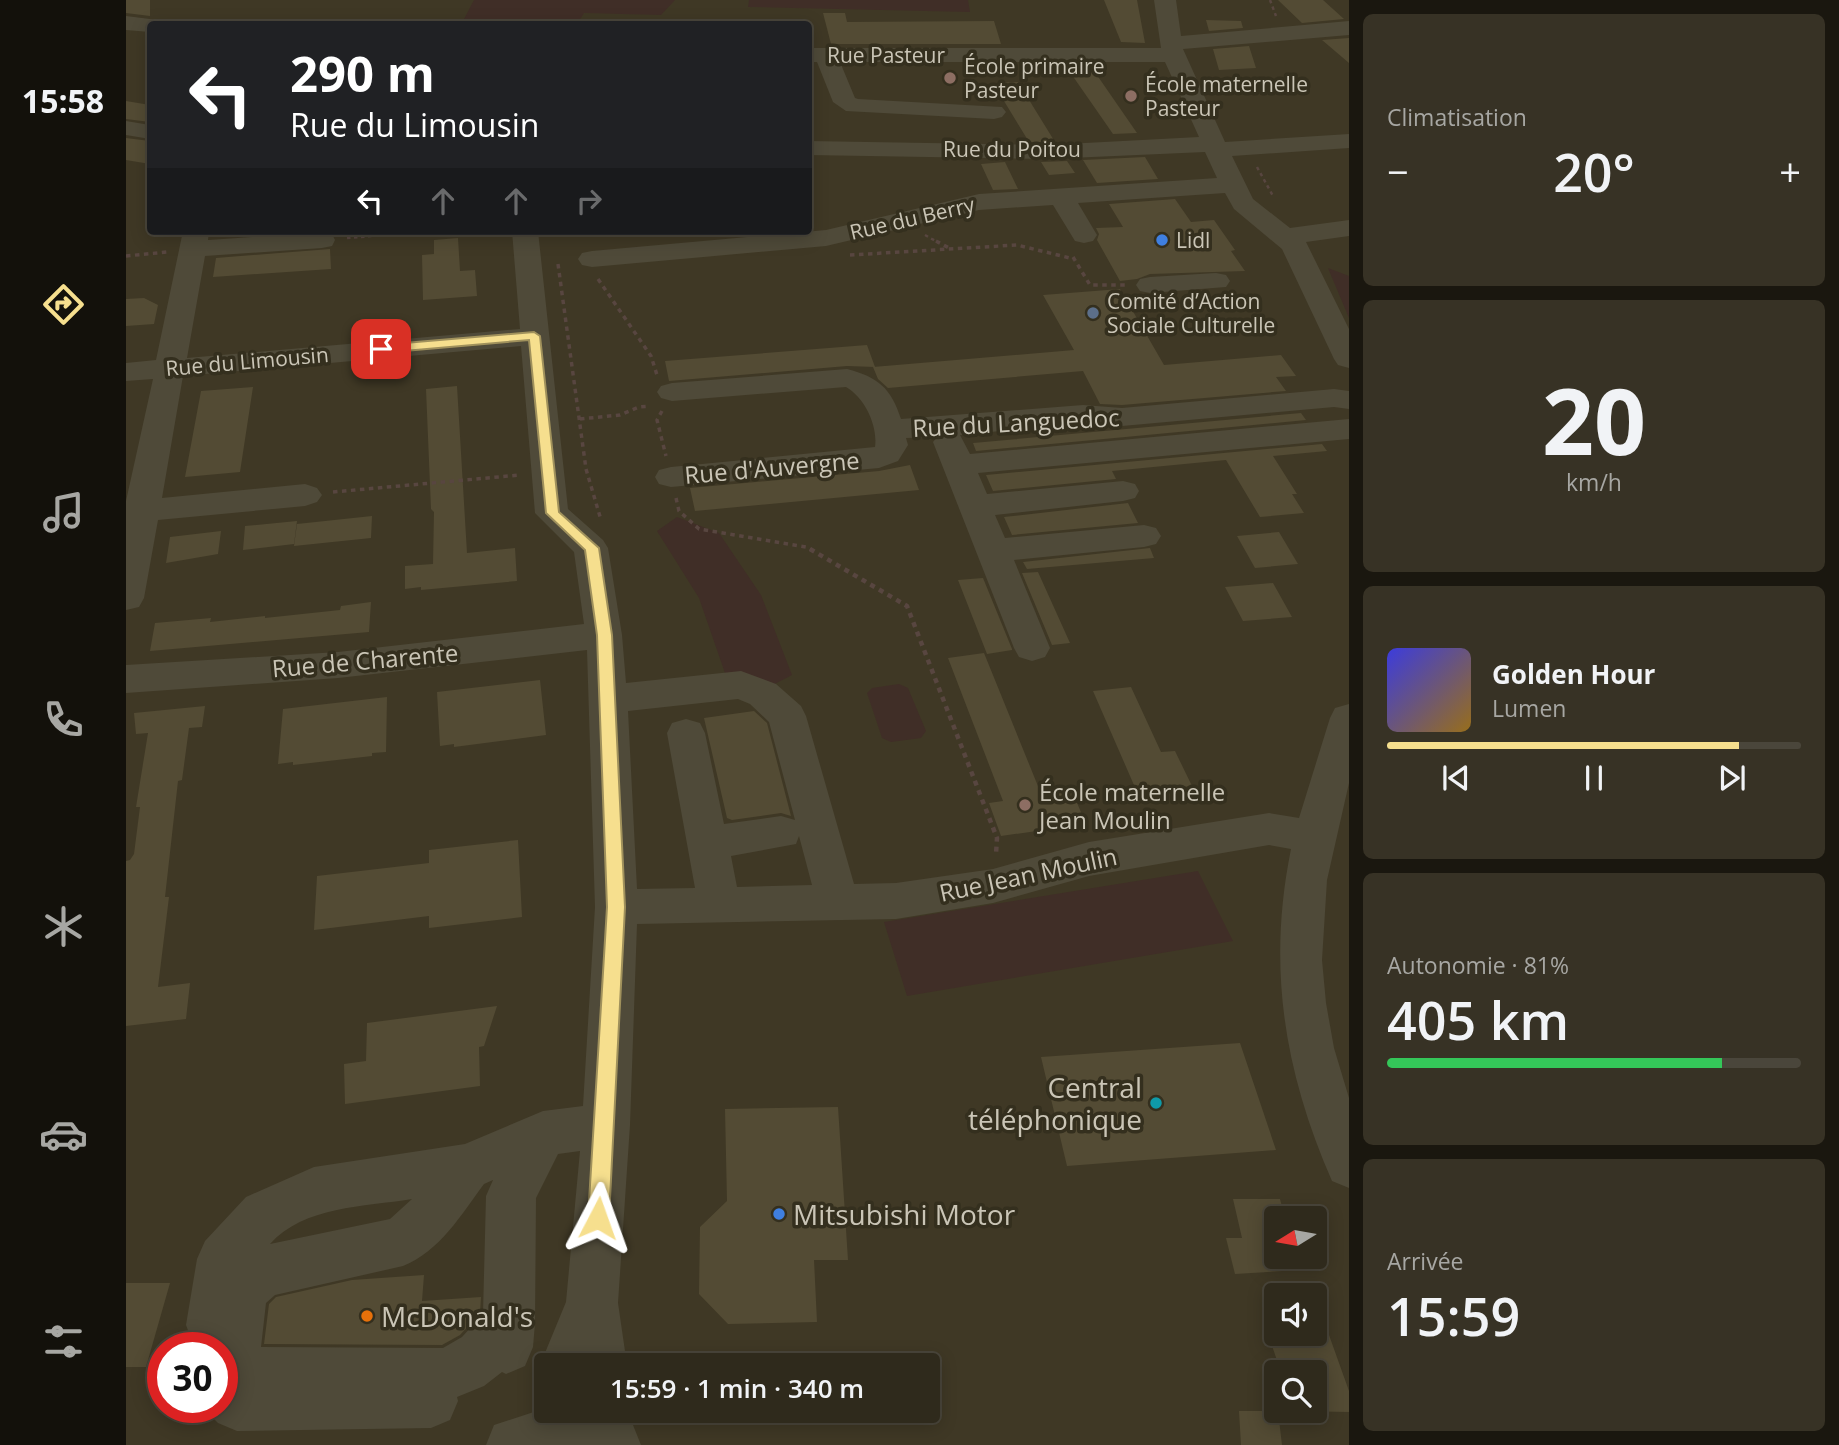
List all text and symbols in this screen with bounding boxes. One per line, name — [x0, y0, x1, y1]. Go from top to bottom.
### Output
text: 290 m — [290, 40, 435, 106]
street label: Rue Pasteur — [827, 41, 945, 69]
icon: left — [175, 49, 266, 140]
place label: École primaire Pasteur — [964, 52, 1104, 104]
marker: École primaire Pasteur — [942, 70, 958, 86]
place label: École maternelle Pasteur — [1145, 70, 1308, 122]
text: 15:58 — [22, 79, 104, 122]
marker: École maternelle Pasteur — [1123, 88, 1139, 104]
text: Climatisation — [1387, 101, 1527, 133]
text: Rue du Limousin — [290, 103, 539, 146]
street label: Rue du Poitou — [943, 135, 1081, 163]
text: 20° — [1553, 136, 1635, 207]
text: − — [1387, 145, 1409, 197]
text: + — [1779, 145, 1801, 197]
icon: left — [351, 182, 389, 220]
icon: ahead — [424, 182, 462, 220]
icon: ahead — [497, 182, 535, 220]
icon: right — [570, 182, 608, 220]
street label: Rue du Berry — [847, 190, 978, 246]
place label: Lidl — [1176, 226, 1210, 254]
marker: Lidl — [1154, 232, 1170, 248]
icon: directions — [39, 280, 88, 329]
place label: Comité d’Action Sociale Culturelle — [1107, 287, 1275, 339]
marker: Comité d’Action Sociale Culturelle — [1085, 305, 1101, 321]
pin — [351, 319, 411, 379]
icon: arrive — [362, 330, 400, 368]
street label: Rue du Limousin — [164, 340, 330, 382]
text: 20 — [1542, 358, 1646, 482]
street label: Rue du Languedoc — [912, 400, 1120, 444]
street label: Rue d'Auvergne — [683, 443, 861, 491]
text: km/h — [1566, 466, 1622, 498]
icon: music — [39, 488, 88, 537]
street label: Rue de Charente — [270, 635, 460, 685]
text: Golden Hour — [1492, 656, 1655, 692]
text: Lumen — [1492, 692, 1566, 724]
icon: phone — [39, 695, 88, 744]
icon: previous — [1437, 759, 1475, 797]
icon: pause — [1575, 759, 1613, 797]
icon: next — [1713, 759, 1751, 797]
place label: École maternelle Jean Moulin — [1037, 775, 1225, 836]
marker: École maternelle Jean Moulin — [1017, 797, 1033, 813]
street label: Rue Jean Moulin — [936, 839, 1120, 909]
icon: climate — [39, 902, 88, 951]
text: Autonomie · 81% — [1387, 949, 1569, 981]
text: 405 km — [1387, 984, 1569, 1055]
place label: Central téléphonique — [968, 1068, 1142, 1138]
marker: Central téléphonique — [1148, 1095, 1164, 1111]
icon: car — [39, 1110, 88, 1159]
position arrow — [561, 1181, 635, 1255]
place label: Mitsubishi Motor — [793, 1195, 1016, 1233]
marker: Mitsubishi Motor — [771, 1206, 787, 1222]
north arrow — [1264, 1206, 1326, 1269]
map controls — [1264, 1206, 1327, 1423]
text: Arrivée — [1387, 1245, 1463, 1277]
text: 15:59 — [1387, 1280, 1520, 1351]
button: sound — [1264, 1283, 1327, 1346]
place label: McDonald's — [381, 1297, 533, 1335]
marker: McDonald's — [359, 1308, 375, 1324]
icon: filters — [39, 1317, 88, 1366]
speed limit sign: 30 — [147, 1332, 238, 1423]
button: search — [1264, 1360, 1327, 1423]
text: 15:59 · 1 min · 340 m — [610, 1370, 864, 1406]

